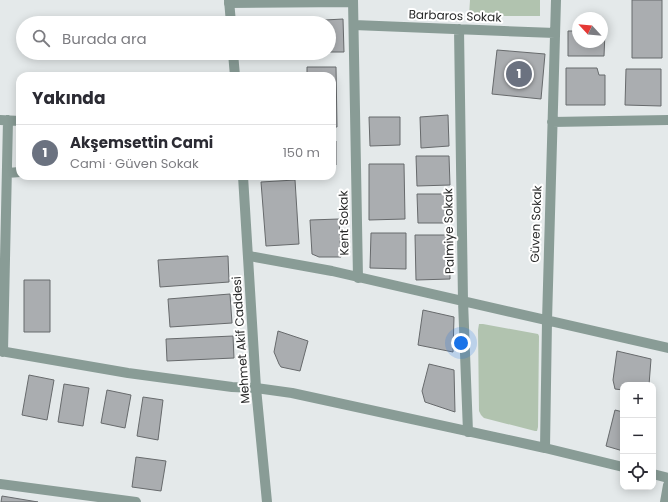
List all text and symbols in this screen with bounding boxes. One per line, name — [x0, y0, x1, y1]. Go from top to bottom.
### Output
street label: Barbaros Sokak — [408, 5, 503, 26]
north arrow — [572, 12, 608, 48]
search box — [16, 16, 336, 60]
icon: search — [30, 27, 52, 49]
text: Burada ara — [62, 28, 147, 49]
pin: 1 — [506, 59, 532, 89]
text: Yakında — [32, 86, 105, 110]
text: Akşemsettin Cami — [70, 132, 213, 153]
text: 1 — [43, 143, 47, 162]
text: 150 m — [283, 143, 320, 162]
text: Cami · Güven Sokak — [70, 154, 199, 173]
street label: Güven Sokak — [526, 184, 545, 263]
street label: Palmiye Sokak — [439, 187, 458, 274]
street label: Kent Sokak — [334, 190, 353, 256]
street label: Mehmet Akif Caddesi — [228, 276, 253, 404]
your location — [451, 333, 471, 353]
map controls — [620, 382, 656, 490]
button: + — [620, 382, 656, 418]
button: − — [620, 418, 656, 454]
button: locate — [620, 454, 656, 490]

